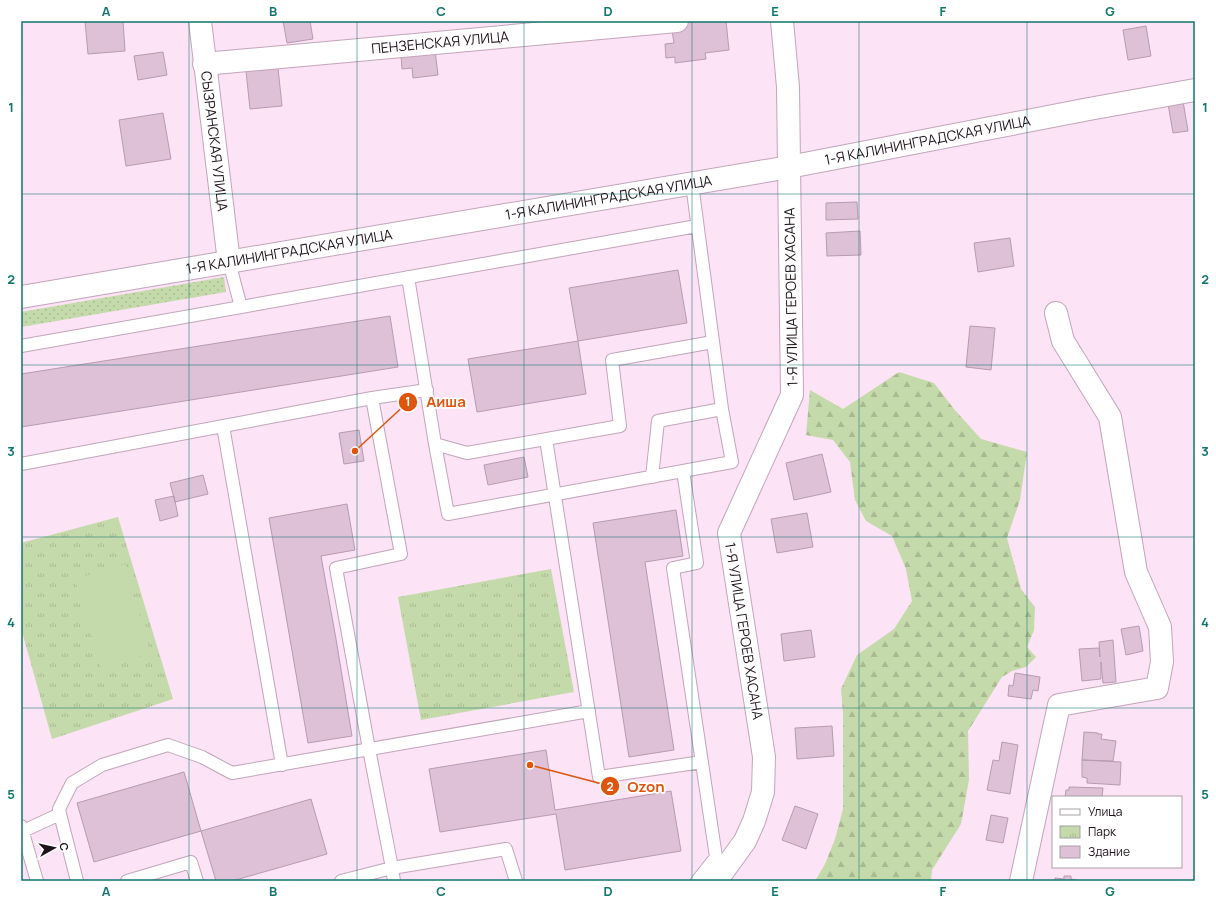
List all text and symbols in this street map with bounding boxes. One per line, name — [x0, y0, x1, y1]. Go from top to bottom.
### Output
text: A — [102, 2, 111, 20]
text: B — [269, 2, 277, 20]
text: C — [436, 2, 446, 20]
text: D — [603, 2, 613, 20]
text: E — [771, 2, 779, 20]
text: F — [940, 2, 947, 20]
text: G — [1105, 2, 1115, 20]
street label: ПЕНЗЕНСКАЯ УЛИЦА — [370, 26, 510, 58]
street label: СЫЗРАНСКАЯ УЛИЦА — [197, 70, 233, 212]
text: 1 — [8, 98, 14, 116]
text: 1 — [1202, 98, 1208, 116]
street label: 1-Я КАЛИНИНГРАДСКАЯ УЛИЦА — [823, 111, 1032, 169]
street label: 1-Я КАЛИНИНГРАДСКАЯ УЛИЦА — [504, 170, 713, 224]
street label: 1-Я УЛИЦА ГЕРОЕВ ХАСАНА — [779, 207, 802, 387]
street label: 1-Я КАЛИНИНГРАДСКАЯ УЛИЦА — [184, 224, 394, 278]
text: 2 — [7, 270, 15, 288]
text: 2 — [1201, 270, 1209, 288]
callout: Аиша — [398, 388, 473, 415]
text: Аиша — [426, 391, 466, 412]
text: 1 — [405, 393, 411, 410]
text: 3 — [7, 442, 15, 460]
text: 3 — [1201, 442, 1209, 460]
street label: 1-Я УЛИЦА ГЕРОЕВ ХАСАНА — [721, 541, 768, 721]
text: 4 — [7, 613, 15, 631]
text: 4 — [1201, 613, 1209, 631]
callout: Ozon — [600, 773, 673, 800]
text: Ozon — [627, 776, 665, 797]
text: 2 — [606, 778, 614, 795]
text: 5 — [7, 785, 15, 803]
text: 5 — [1201, 785, 1209, 803]
legend — [1052, 796, 1182, 868]
text: Улица — [1088, 803, 1122, 820]
text: Парк — [1088, 823, 1117, 840]
north arrow — [34, 828, 74, 868]
text: С — [56, 841, 72, 852]
text: Здание — [1088, 843, 1130, 860]
text: A — [102, 882, 111, 900]
text: B — [269, 882, 277, 900]
text: C — [436, 882, 446, 900]
text: D — [603, 882, 613, 900]
text: E — [771, 882, 779, 900]
text: F — [940, 882, 947, 900]
text: G — [1105, 882, 1115, 900]

